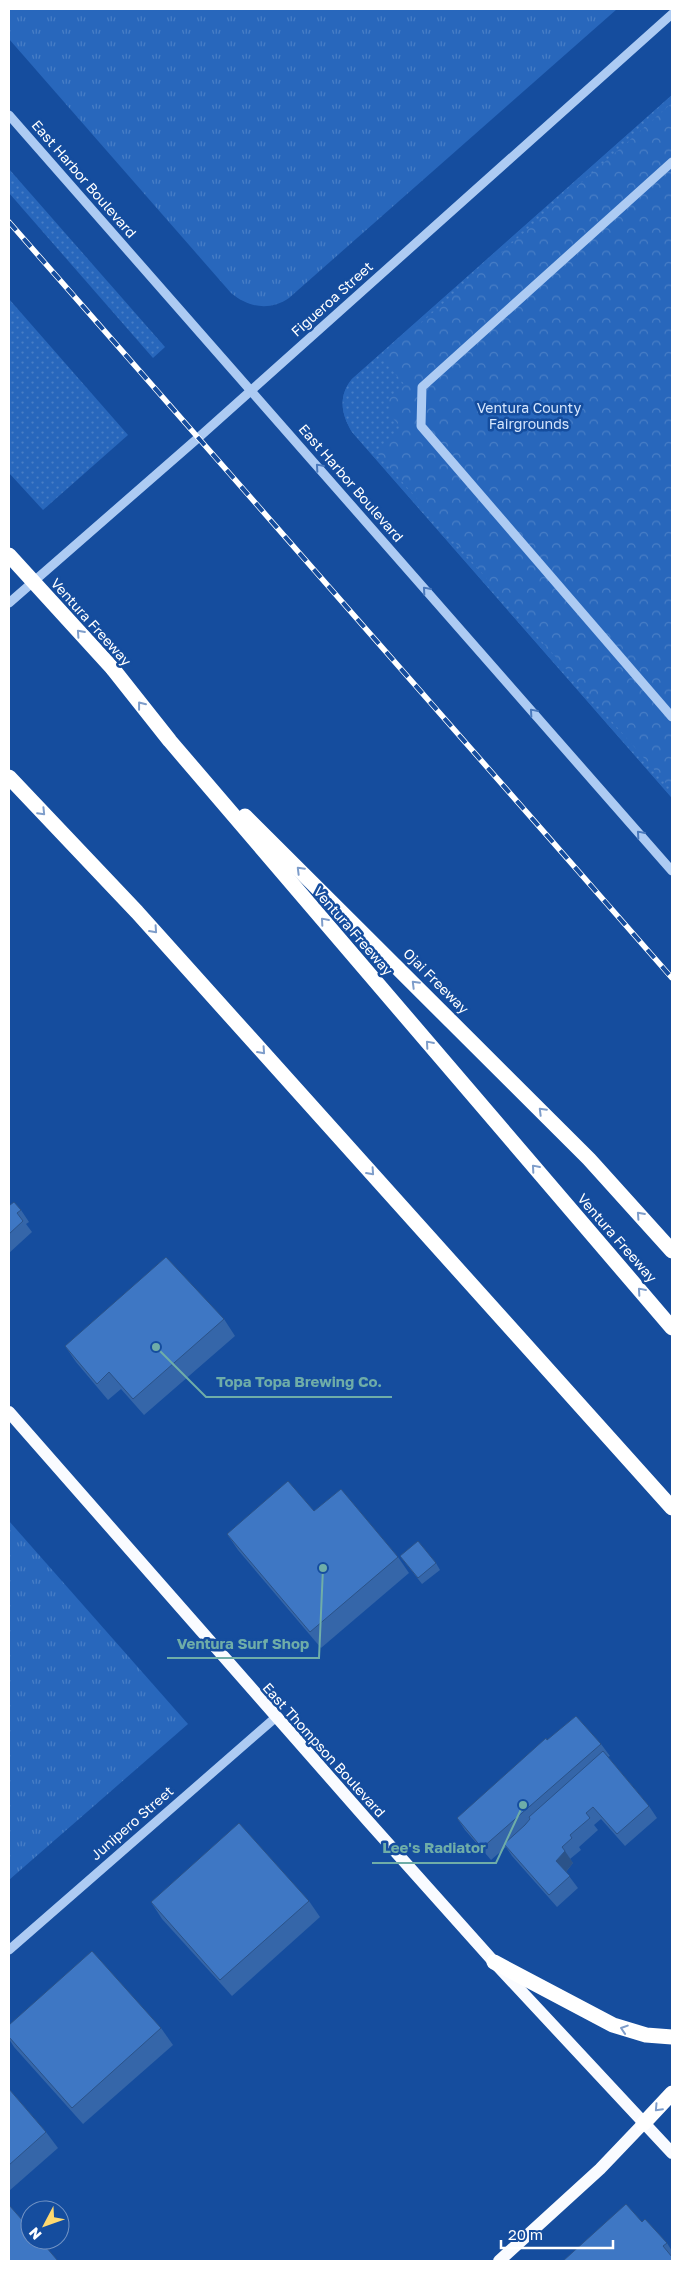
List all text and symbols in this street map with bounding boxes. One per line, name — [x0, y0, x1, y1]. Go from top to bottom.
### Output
street label: East Harbor Boulevard — [29, 116, 140, 241]
street label: Figueroa Street — [287, 258, 376, 340]
park label: Ventura County Fairgrounds — [477, 399, 581, 432]
street label: East Harbor Boulevard — [296, 420, 407, 545]
one-way arrow — [315, 464, 324, 473]
street label: Ventura Freeway — [48, 574, 135, 669]
one-way arrow — [423, 586, 432, 595]
one-way arrow — [77, 629, 86, 638]
one-way arrow — [139, 702, 147, 711]
one-way arrow — [530, 708, 539, 717]
one-way arrow — [36, 806, 45, 815]
one-way arrow — [637, 831, 646, 840]
one-way arrow — [296, 866, 305, 875]
street label: Ventura Freeway — [310, 883, 397, 979]
one-way arrow — [320, 917, 329, 926]
one-way arrow — [148, 925, 157, 934]
street label: Ojai Freeway — [400, 944, 473, 1017]
one-way arrow — [412, 981, 421, 990]
one-way arrow — [426, 1041, 435, 1050]
one-way arrow — [256, 1046, 265, 1055]
one-way arrow — [539, 1108, 548, 1117]
one-way arrow — [532, 1164, 541, 1173]
one-way arrow — [365, 1167, 374, 1176]
street label: Ventura Freeway — [574, 1190, 661, 1286]
one-way arrow — [636, 1211, 645, 1220]
one-way arrow — [638, 1288, 646, 1297]
callout: Topa Topa Brewing Co. — [206, 1367, 392, 1397]
text: Topa Topa Brewing Co. — [216, 1372, 382, 1390]
callout: Ventura Surf Shop — [167, 1628, 319, 1658]
text: Ventura Surf Shop — [177, 1634, 309, 1652]
street label: East Thompson Boulevard — [259, 1679, 389, 1820]
street label: Junipero Street — [87, 1782, 176, 1863]
callout: Lee's Radiator — [372, 1833, 496, 1863]
text: Lee's Radiator — [382, 1838, 486, 1856]
one-way arrow — [621, 2025, 629, 2035]
one-way arrow — [655, 2103, 664, 2112]
north arrow — [20, 2200, 70, 2250]
scale bar — [501, 2218, 614, 2250]
text: N — [25, 2224, 45, 2243]
text: 20 m — [508, 2225, 543, 2243]

